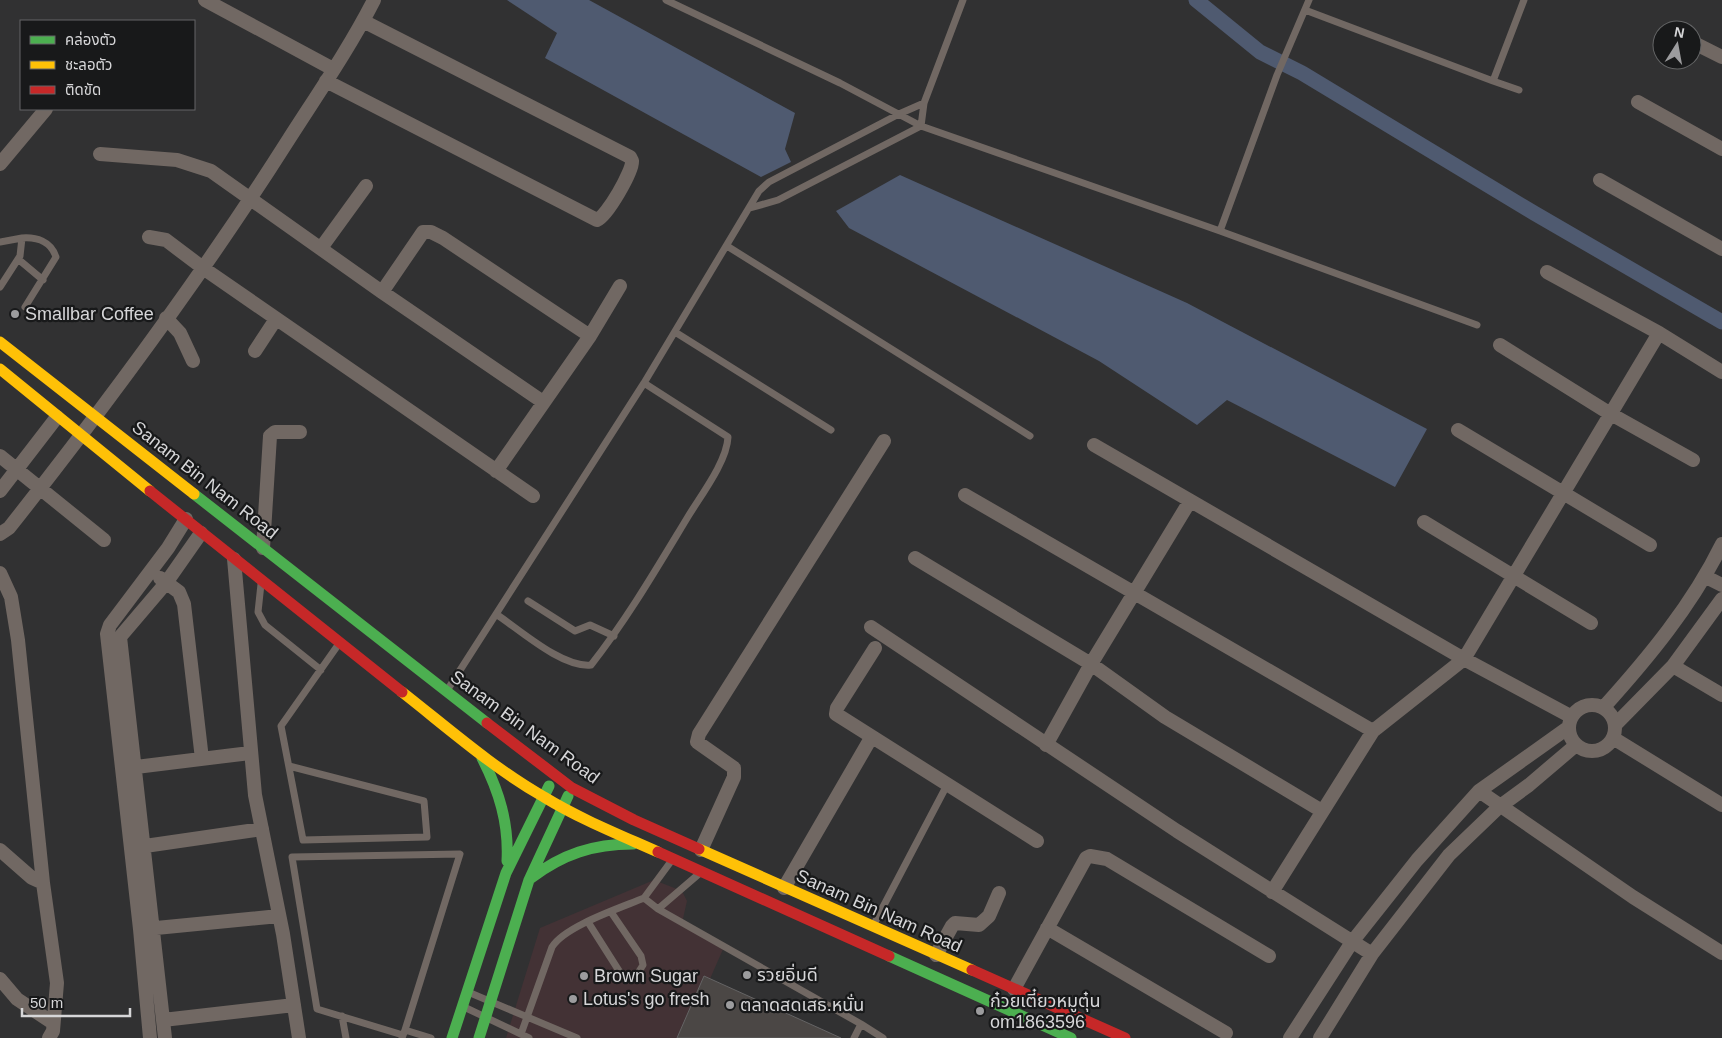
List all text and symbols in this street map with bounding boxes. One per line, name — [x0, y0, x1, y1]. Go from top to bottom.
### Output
legend — [20, 20, 195, 110]
north arrow — [1652, 20, 1702, 70]
text: N — [1673, 23, 1686, 41]
text: คล่องตัว — [65, 31, 116, 48]
text: ชะลอตัว — [65, 56, 112, 73]
text: ติดขัด — [65, 81, 101, 98]
place label: Smallbar Coffee — [25, 304, 154, 324]
marker: Smallbar Coffee — [9, 308, 21, 320]
street label: Sanam Bin Nam Road — [128, 417, 282, 543]
street label: Sanam Bin Nam Road — [447, 666, 603, 788]
street label: Sanam Bin Nam Road — [793, 865, 965, 957]
place label: รวยอิ่มดี — [757, 963, 818, 985]
place label: Brown Sugar — [594, 966, 698, 986]
marker: รวยอิ่มดี — [741, 969, 753, 981]
marker: Brown Sugar — [578, 970, 590, 982]
scale bar — [22, 986, 130, 1018]
place label: ก๋วยเตี๋ยวหมูตุ๋น om1863596 — [990, 988, 1101, 1032]
place label: Lotus's go fresh — [583, 989, 710, 1009]
marker: Lotus's go fresh — [567, 993, 579, 1005]
place label: ตลาดสดเสธ.หนั่น — [740, 993, 864, 1015]
text: 50 m — [30, 994, 63, 1011]
marker: ตลาดสดเสธ.หนั่น — [724, 999, 736, 1011]
marker: ก๋วยเตี๋ยวหมูตุ๋น om1863596 — [974, 1005, 986, 1017]

